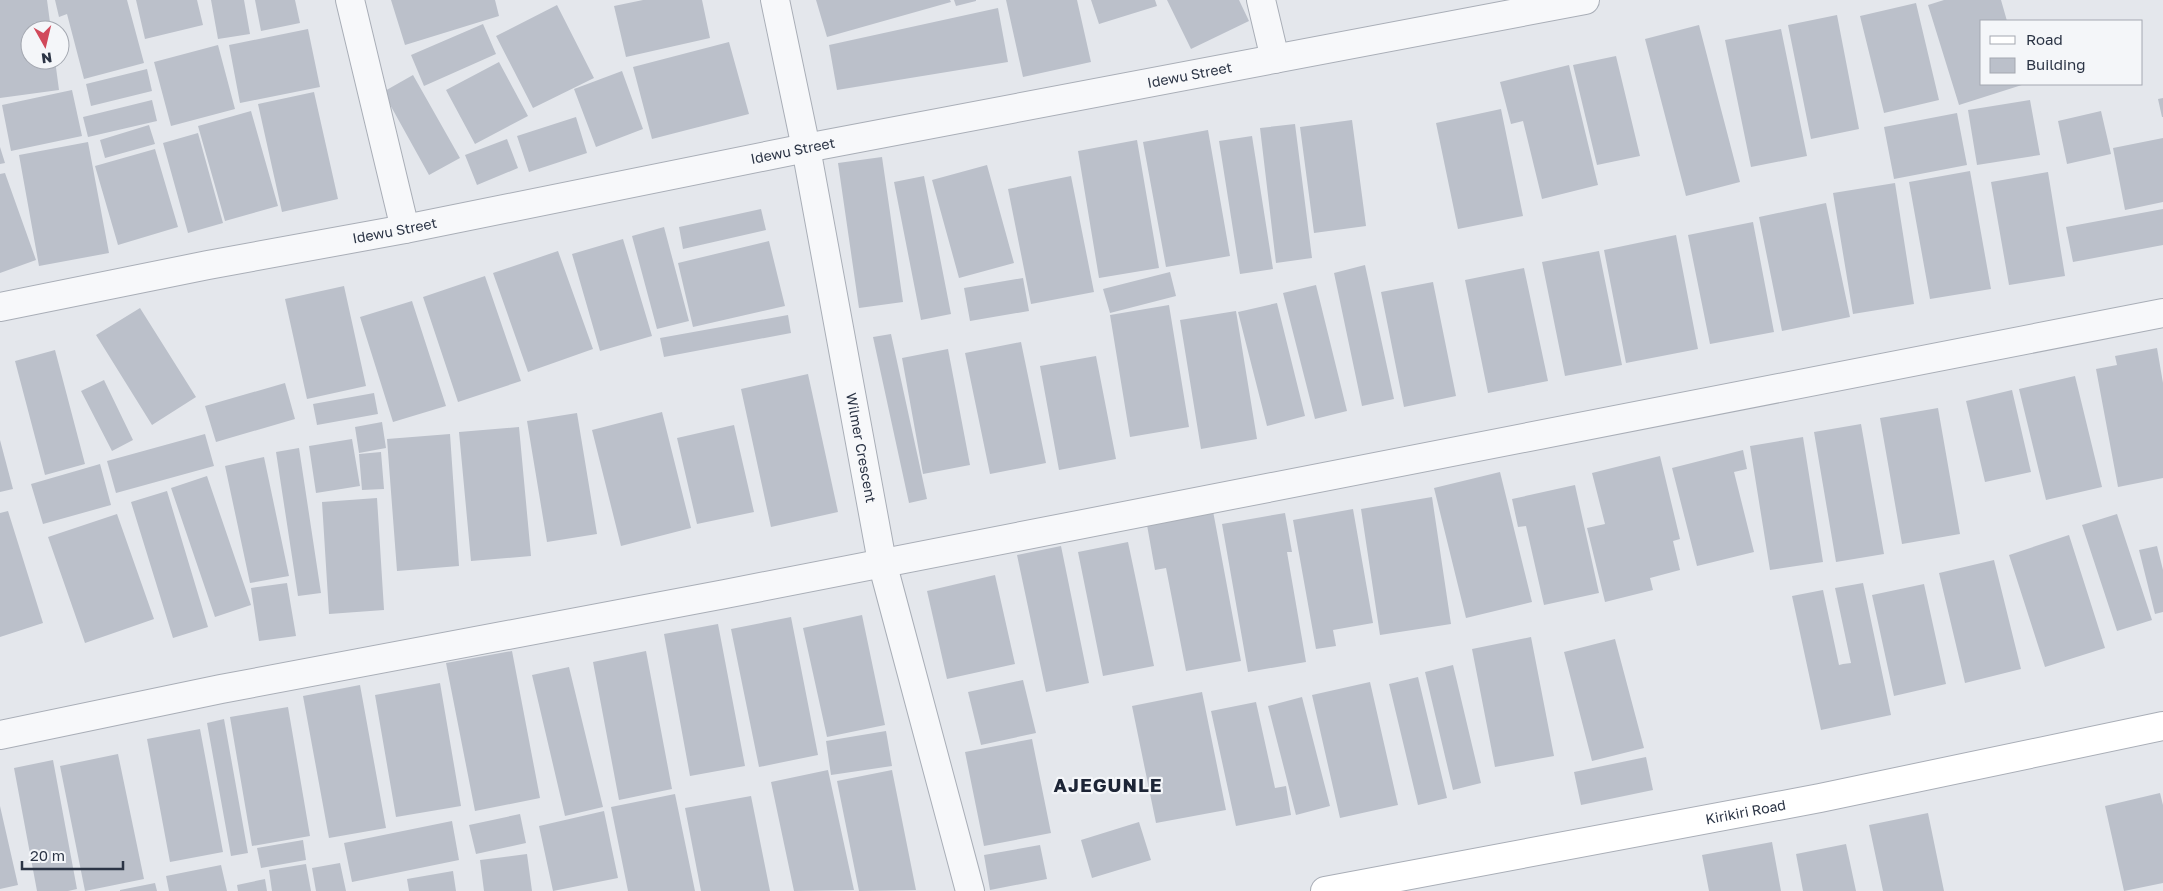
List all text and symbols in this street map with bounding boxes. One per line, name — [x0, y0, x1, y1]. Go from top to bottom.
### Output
north arrow — [20, 20, 70, 70]
legend — [1980, 20, 2143, 85]
text: Road — [2026, 30, 2063, 48]
text: N — [40, 49, 53, 68]
text: Building — [2026, 55, 2086, 73]
street label: Idewu Street — [1146, 58, 1233, 91]
street label: Idewu Street — [749, 134, 836, 167]
street label: Idewu Street — [351, 214, 438, 246]
street label: Wilmer Crescent — [843, 391, 880, 504]
district label: AJEGUNLE — [1053, 773, 1163, 796]
street label: Kirikiri Road — [1704, 796, 1787, 827]
scale bar — [22, 838, 124, 870]
text: 20 m — [30, 846, 65, 864]

